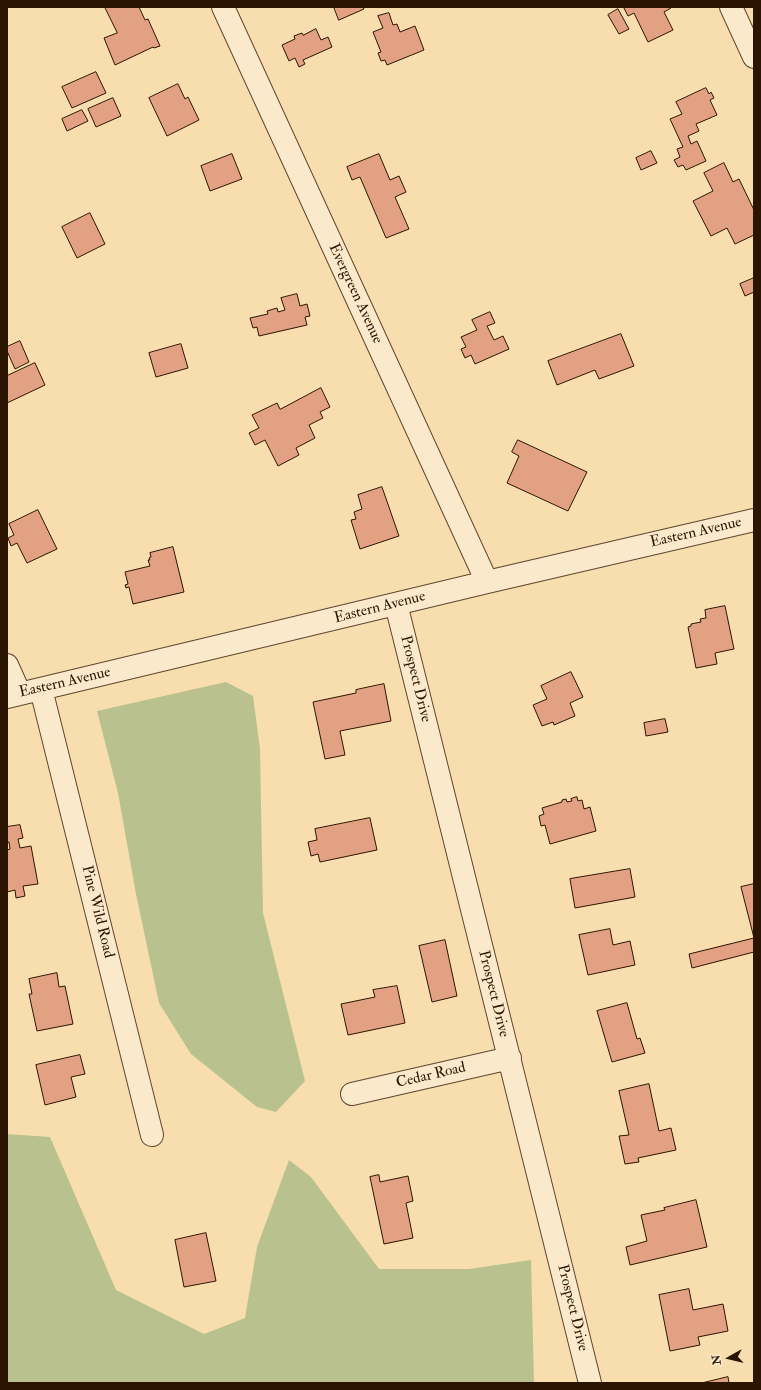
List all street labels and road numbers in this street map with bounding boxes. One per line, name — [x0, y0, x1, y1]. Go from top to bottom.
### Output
street label: Evergreen Avenue — [324, 241, 386, 347]
street label: Eastern Avenue — [649, 514, 743, 552]
street label: Eastern Avenue — [333, 588, 427, 628]
street label: Prospect Drive — [396, 634, 434, 724]
street label: Eastern Avenue — [18, 664, 112, 702]
street label: Pine Wild Road — [77, 864, 117, 960]
street label: Prospect Drive — [474, 949, 512, 1039]
street label: Cedar Road — [394, 1059, 468, 1093]
street label: Prospect Drive — [553, 1263, 591, 1353]

